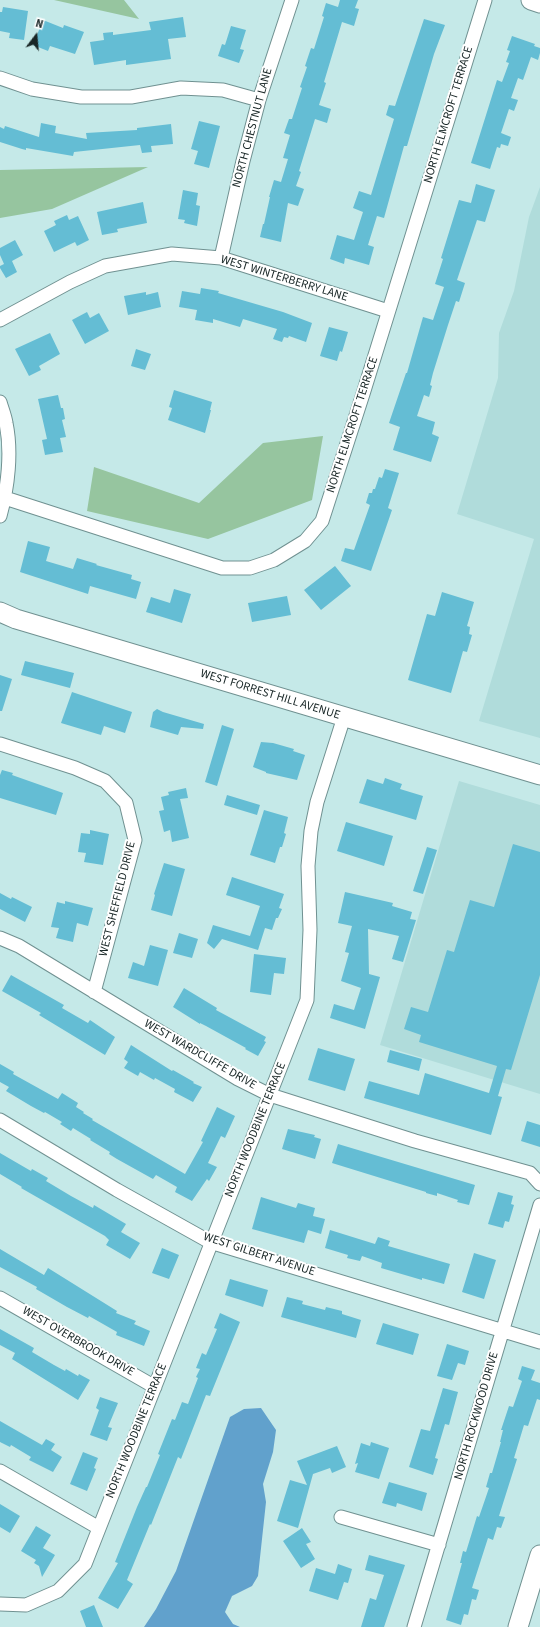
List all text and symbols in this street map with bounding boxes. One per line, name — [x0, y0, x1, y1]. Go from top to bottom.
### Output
north arrow — [16, 16, 56, 56]
text: N — [34, 16, 45, 32]
street label: NORTH ELMCROFT TERRACE — [421, 45, 477, 185]
street label: NORTH CHESTNUT LANE — [230, 67, 276, 189]
street label: WEST WINTERBERRY LANE — [219, 253, 349, 305]
street label: NORTH ELMCROFT TERRACE — [324, 355, 382, 495]
street label: WEST FORREST HILL AVENUE — [198, 667, 342, 723]
street label: WEST SHEFFIELD DRIVE — [97, 840, 139, 958]
street label: WEST WARDCLIFFE DRIVE — [141, 1017, 259, 1093]
street label: NORTH WOODBINE TERRACE — [222, 1060, 290, 1200]
street label: WEST GILBERT AVENUE — [201, 1230, 317, 1280]
street label: WEST OVERBROOK DRIVE — [19, 1304, 137, 1380]
street label: NORTH ROCKWOOD DRIVE — [452, 1350, 502, 1482]
street label: NORTH WOODBINE TERRACE — [103, 1361, 171, 1501]

